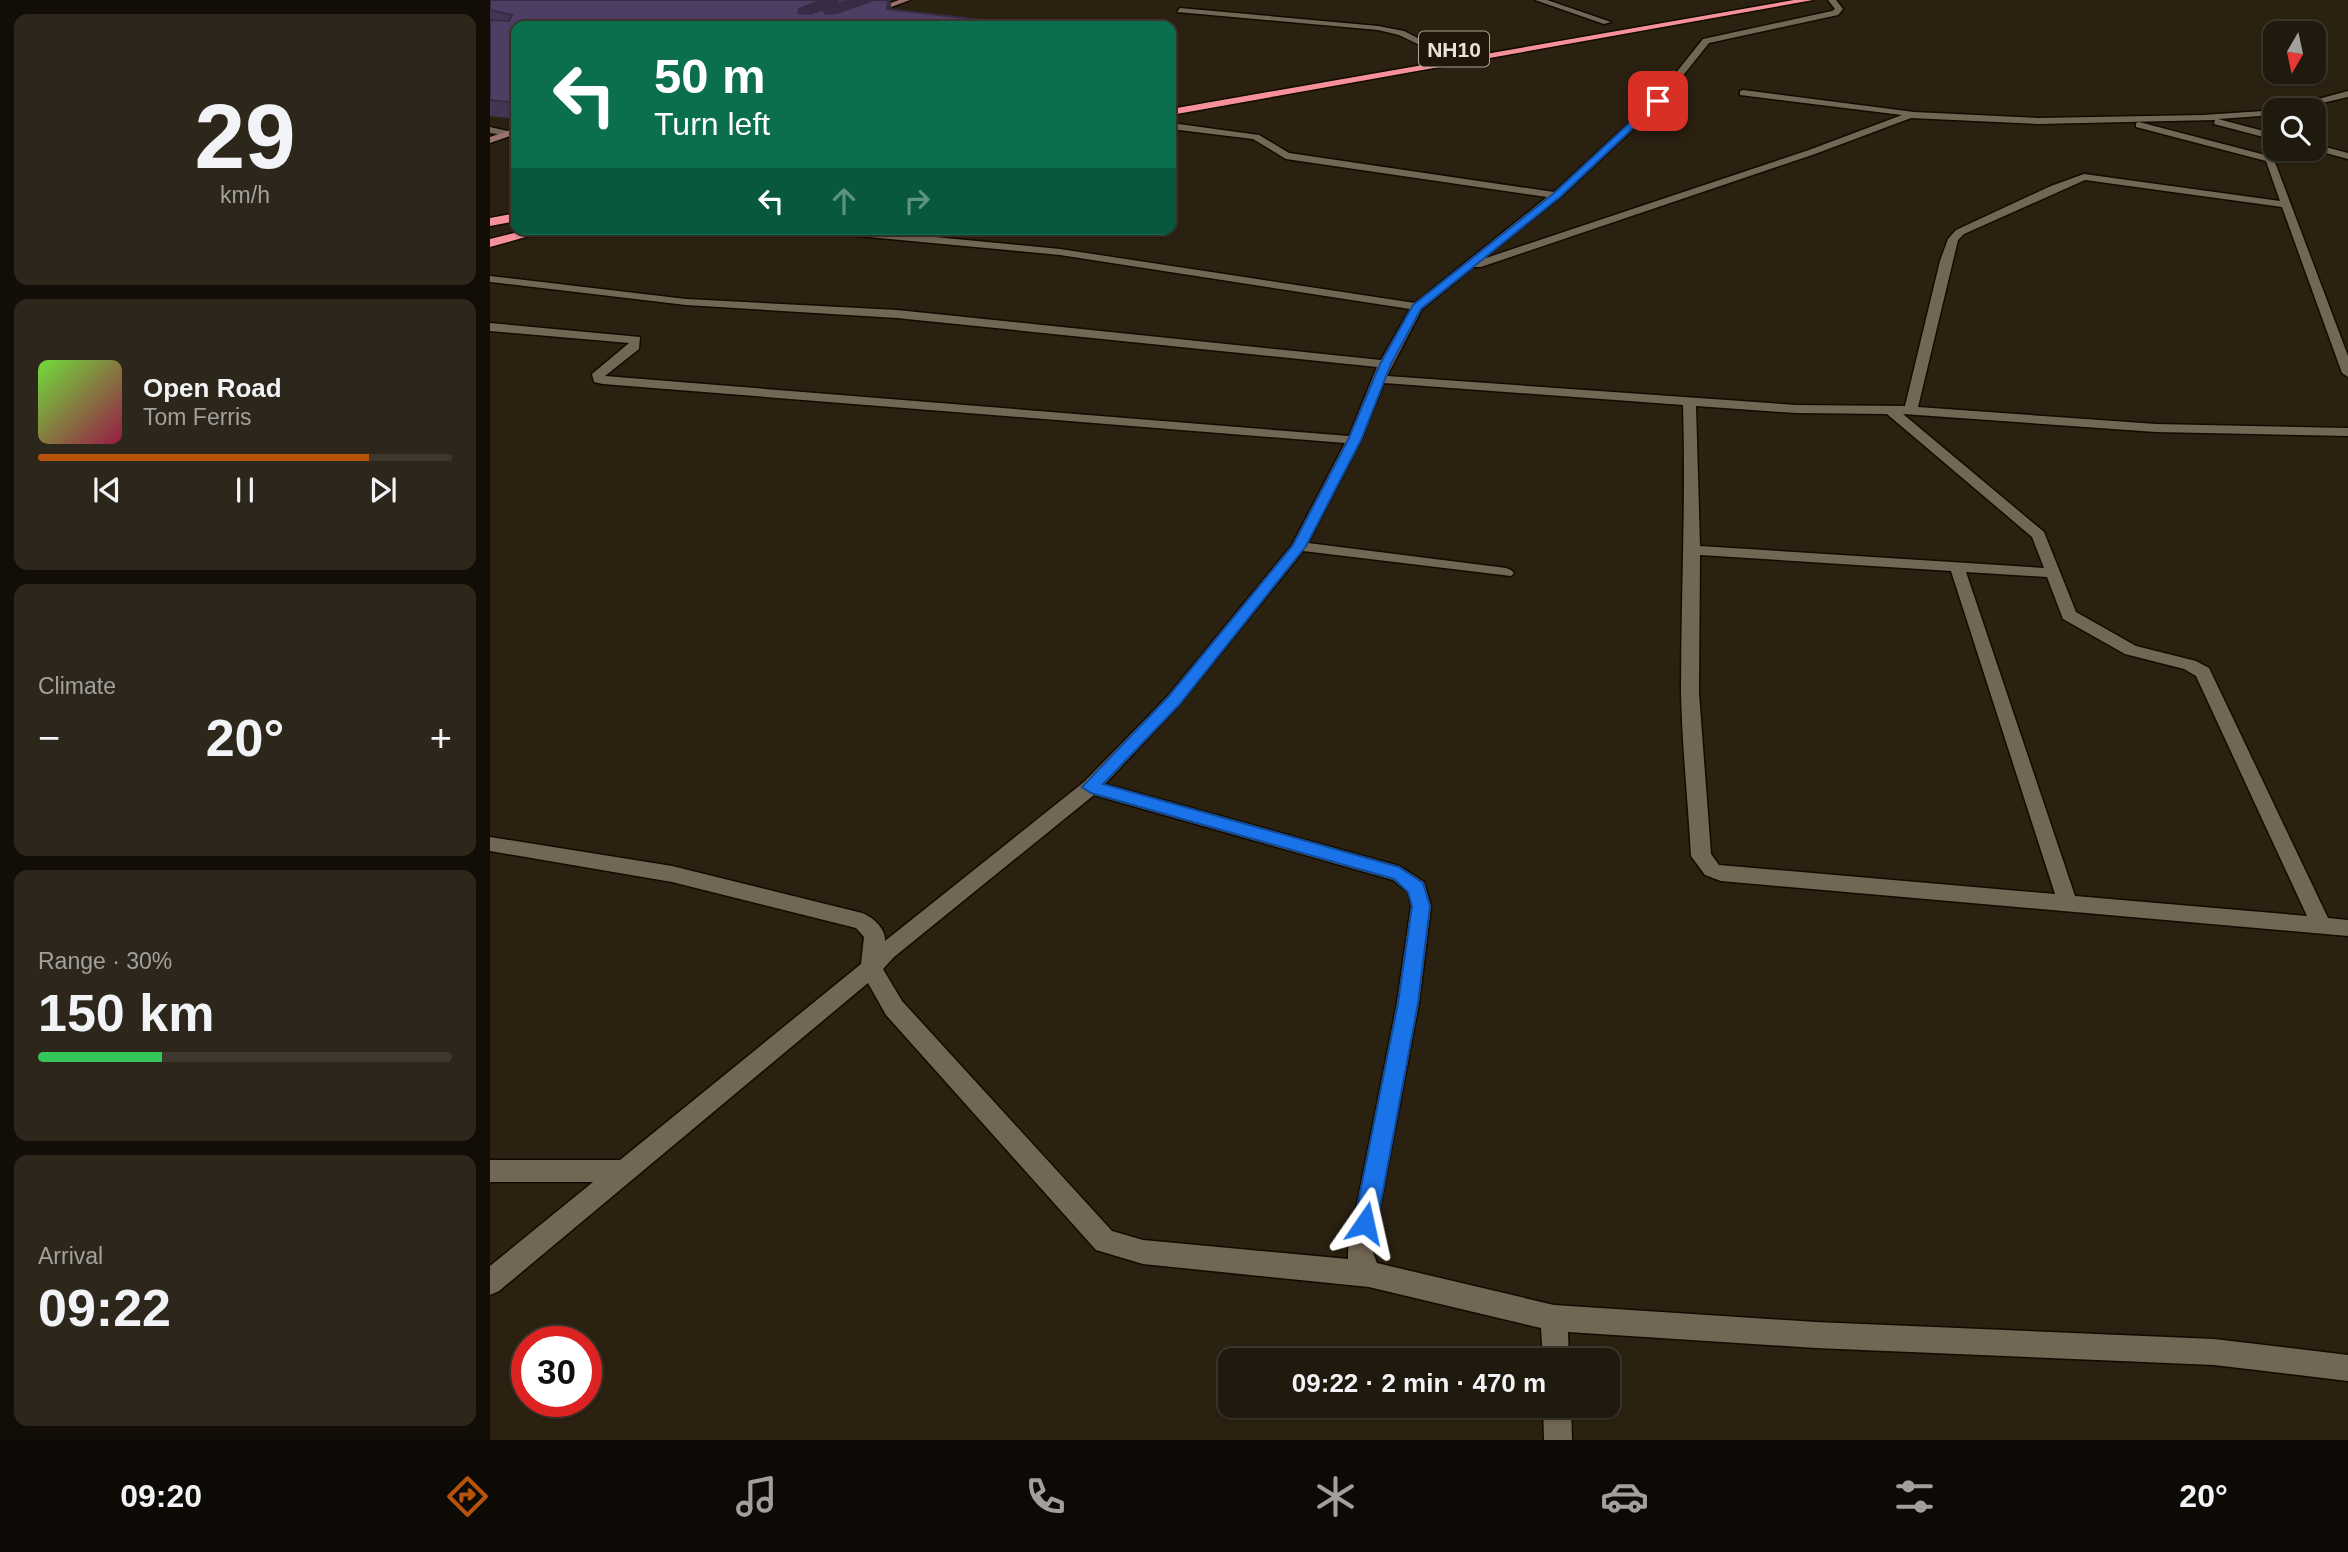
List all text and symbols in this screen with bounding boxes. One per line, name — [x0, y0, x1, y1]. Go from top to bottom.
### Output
north arrow — [2263, 21, 2326, 84]
map controls — [2263, 21, 2326, 161]
road number: NH10 — [1419, 32, 1489, 66]
icon: left — [539, 49, 630, 140]
text: 50 m — [654, 49, 766, 103]
pin — [1628, 71, 1688, 131]
icon: arrive — [1639, 82, 1677, 120]
text: 29 — [194, 86, 296, 187]
button: search — [2263, 98, 2326, 161]
text: Turn left — [654, 106, 770, 142]
text: km/h — [220, 182, 270, 208]
icon: left — [752, 182, 790, 220]
icon: ahead — [825, 182, 863, 220]
icon: right — [898, 182, 936, 220]
text: Open Road — [143, 373, 282, 403]
text: Tom Ferris — [143, 404, 252, 430]
icon: previous — [88, 471, 126, 509]
icon: pause — [226, 471, 264, 509]
icon: next — [364, 471, 402, 509]
text: Climate — [38, 673, 116, 699]
text: 20° — [206, 709, 284, 767]
text: − — [38, 717, 60, 759]
text: + — [430, 717, 452, 759]
text: Range · 30% — [38, 948, 172, 974]
text: 150 km — [38, 984, 214, 1042]
position arrow — [1328, 1186, 1402, 1260]
text: Arrival — [38, 1243, 103, 1269]
text: 09:22 — [38, 1279, 171, 1337]
speed limit sign: 30 — [511, 1326, 602, 1417]
text: 09:22 · 2 min · 470 m — [1292, 1368, 1546, 1398]
icon: directions — [443, 1472, 492, 1521]
icon: music — [732, 1472, 781, 1521]
icon: phone — [1021, 1472, 1070, 1521]
icon: climate — [1311, 1472, 1360, 1521]
icon: car — [1600, 1472, 1649, 1521]
icon: filters — [1890, 1472, 1939, 1521]
text: 09:20 — [120, 1478, 202, 1514]
text: 20° — [2179, 1478, 2228, 1514]

